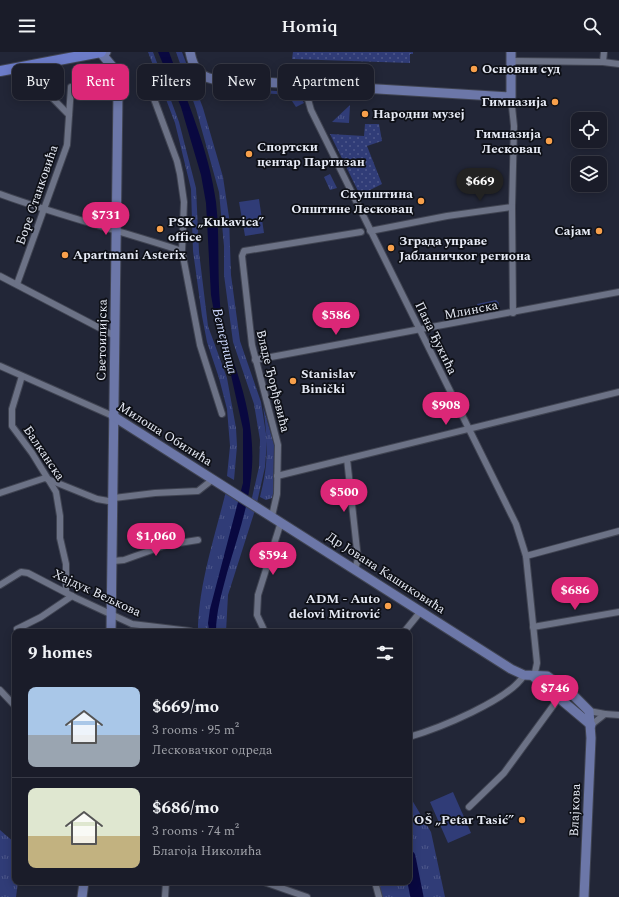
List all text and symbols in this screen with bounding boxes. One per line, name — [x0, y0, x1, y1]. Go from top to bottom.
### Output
text: Homiq — [281, 13, 338, 40]
icon: menu — [16, 15, 38, 37]
icon: search — [581, 15, 603, 37]
place label: Основни суд — [482, 59, 560, 79]
chip: Buy — [12, 64, 64, 100]
chip: Rent — [72, 64, 129, 100]
chip: Filters — [137, 64, 205, 100]
chip: New — [213, 64, 270, 100]
chip: Apartment — [278, 64, 374, 100]
marker: Основни суд — [469, 64, 479, 74]
place label: Гимназија — [481, 92, 547, 112]
marker: Гимназија — [550, 97, 560, 107]
place label: Народни музеј — [373, 104, 465, 124]
marker: Народни музеј — [360, 109, 370, 119]
map controls — [571, 112, 607, 192]
button: locate — [571, 112, 607, 148]
place label: Гимназија Лесковац — [475, 124, 541, 159]
marker: Гимназија Лесковац — [544, 136, 554, 146]
place label: Спортски центар Партизан — [257, 137, 365, 172]
street label: Боре Станковића — [11, 142, 64, 248]
marker: Спортски центар Партизан — [244, 149, 254, 159]
button: layers — [571, 156, 607, 192]
pin: $669 — [456, 168, 504, 202]
text: $669 — [465, 171, 495, 191]
place label: Скупштина Општине Лесковац — [291, 184, 413, 219]
marker: Скупштина Општине Лесковац — [416, 196, 426, 206]
pin: $731 — [82, 202, 130, 236]
text: $731 — [91, 205, 121, 225]
place label: PSK „Kukavica” office — [168, 212, 264, 247]
place label: Сајам — [554, 221, 591, 241]
marker: PSK „Kukavica” office — [155, 224, 165, 234]
marker: Сајам — [594, 226, 604, 236]
place label: Зграда управе Јабланичког региона — [399, 231, 531, 266]
marker: Зграда управе Јабланичког региона — [386, 243, 396, 253]
place label: Apartmani Asterix — [73, 245, 186, 265]
marker: Apartmani Asterix — [60, 250, 70, 260]
street label: Млинска — [442, 295, 500, 325]
street label: Светоилијска — [91, 298, 113, 381]
street label: Пана Ђукића — [410, 298, 463, 379]
pin: $586 — [312, 302, 360, 336]
text: $586 — [321, 305, 351, 325]
water label: Ветерница — [207, 306, 243, 376]
street label: Владе Ђорђевића — [251, 328, 296, 435]
place label: Stanislav Binički — [301, 364, 356, 399]
marker: Stanislav Binički — [288, 376, 298, 386]
pin: $908 — [422, 392, 470, 426]
text: $908 — [431, 395, 461, 415]
street label: Милоша Обилића — [114, 397, 217, 472]
street label: Балканска — [18, 421, 70, 485]
pin: $500 — [320, 479, 368, 513]
text: $500 — [329, 482, 359, 502]
pin: $1,060 — [123, 523, 189, 557]
text: $1,060 — [136, 526, 176, 546]
street label: Др Јована Кашиковића — [323, 527, 450, 619]
pin: $594 — [249, 542, 297, 576]
text: $594 — [258, 545, 288, 565]
street label: Хајдук Вељкова — [49, 564, 145, 623]
pin: $686 — [551, 577, 599, 611]
text: $686 — [560, 580, 590, 600]
place label: ADM - Auto delovi Mitrović — [289, 589, 381, 624]
marker: ADM - Auto delovi Mitrović — [383, 601, 393, 611]
text: 9 homes — [28, 640, 93, 666]
icon: filters — [374, 642, 396, 664]
pin: $746 — [531, 675, 579, 709]
text: $746 — [540, 678, 570, 698]
text: $669/mo — [152, 694, 219, 720]
icon: home — [60, 703, 108, 751]
text: 3 rooms · 95 m² — [152, 720, 239, 740]
text: Лесковачког одреда — [152, 740, 272, 760]
street label: Влајкова — [564, 782, 586, 837]
text: $686/mo — [152, 795, 219, 821]
icon: home — [60, 804, 108, 852]
place label: OŠ „Petar Tasić” — [414, 810, 514, 830]
marker: OŠ „Petar Tasić” — [517, 815, 527, 825]
text: 3 rooms · 74 m² — [152, 821, 239, 841]
text: Благоја Николића — [152, 841, 262, 861]

